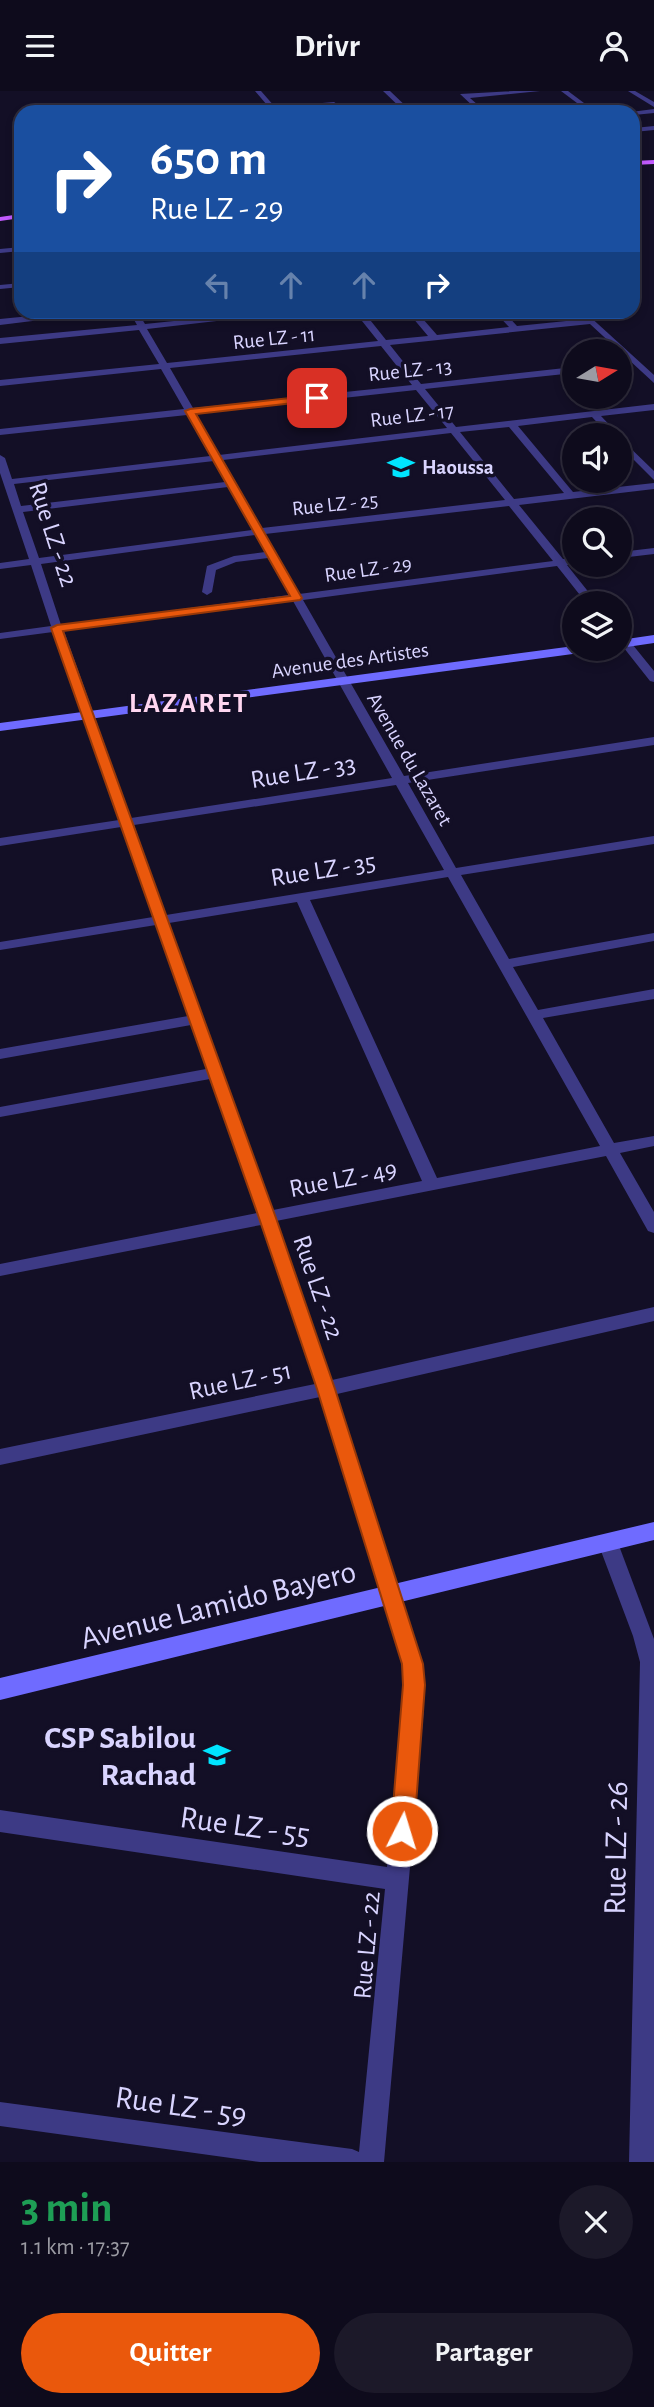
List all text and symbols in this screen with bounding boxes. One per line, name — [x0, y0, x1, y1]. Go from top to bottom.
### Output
icon: menu — [21, 27, 59, 65]
icon: person — [595, 27, 633, 65]
text: Drivr — [294, 30, 360, 62]
icon: right — [35, 133, 126, 224]
text: 650 m — [150, 135, 267, 184]
text: Rue LZ - 29 — [150, 193, 284, 225]
icon: left — [199, 266, 237, 304]
icon: ahead — [272, 266, 310, 304]
icon: ahead — [345, 266, 383, 304]
icon: right — [418, 266, 456, 304]
street label: Rue LZ - 11 — [232, 324, 316, 353]
north arrow — [562, 339, 632, 409]
map controls — [562, 339, 632, 661]
street label: Rue LZ - 13 — [367, 356, 453, 385]
pin — [287, 368, 347, 428]
icon: arrive — [298, 379, 336, 417]
street label: Rue LZ - 17 — [369, 400, 455, 431]
button: sound — [562, 423, 632, 493]
school or university icon: Haoussa — [386, 452, 416, 482]
place label: Haoussa — [422, 457, 494, 478]
street label: Rue LZ - 22 — [24, 479, 82, 590]
street label: Rue LZ - 25 — [291, 490, 379, 519]
button: search — [562, 507, 632, 577]
street label: Rue LZ - 29 — [323, 553, 413, 586]
button: layers — [562, 591, 632, 661]
street label: Avenue des Artistes — [270, 639, 430, 682]
street label: Avenue du Lazaret — [363, 689, 456, 829]
district label: LAZARET — [129, 690, 249, 718]
street label: Rue LZ - 33 — [249, 751, 358, 793]
street label: Rue LZ - 35 — [269, 849, 378, 891]
street label: Rue LZ - 49 — [287, 1156, 399, 1202]
street label: Rue LZ - 22 — [288, 1232, 348, 1343]
street label: Rue LZ - 51 — [186, 1357, 294, 1405]
street label: Avenue Lamido Bayero — [77, 1555, 359, 1655]
place label: CSP Sabilou Rachad — [44, 1722, 196, 1791]
school or university icon: CSP Sabilou Rachad — [202, 1740, 232, 1770]
street label: Rue LZ - 26 — [599, 1781, 633, 1915]
position arrow — [365, 1794, 439, 1868]
street label: Rue LZ - 55 — [178, 1801, 312, 1851]
street label: Rue LZ - 22 — [349, 1890, 385, 2000]
street label: Rue LZ - 59 — [113, 2081, 249, 2131]
button: close — [559, 2185, 633, 2259]
text: 3 min — [21, 2187, 113, 2229]
text: 1.1 km · 17:37 — [21, 2236, 129, 2259]
button: Quitter — [21, 2313, 320, 2393]
button: Partager — [334, 2313, 633, 2393]

